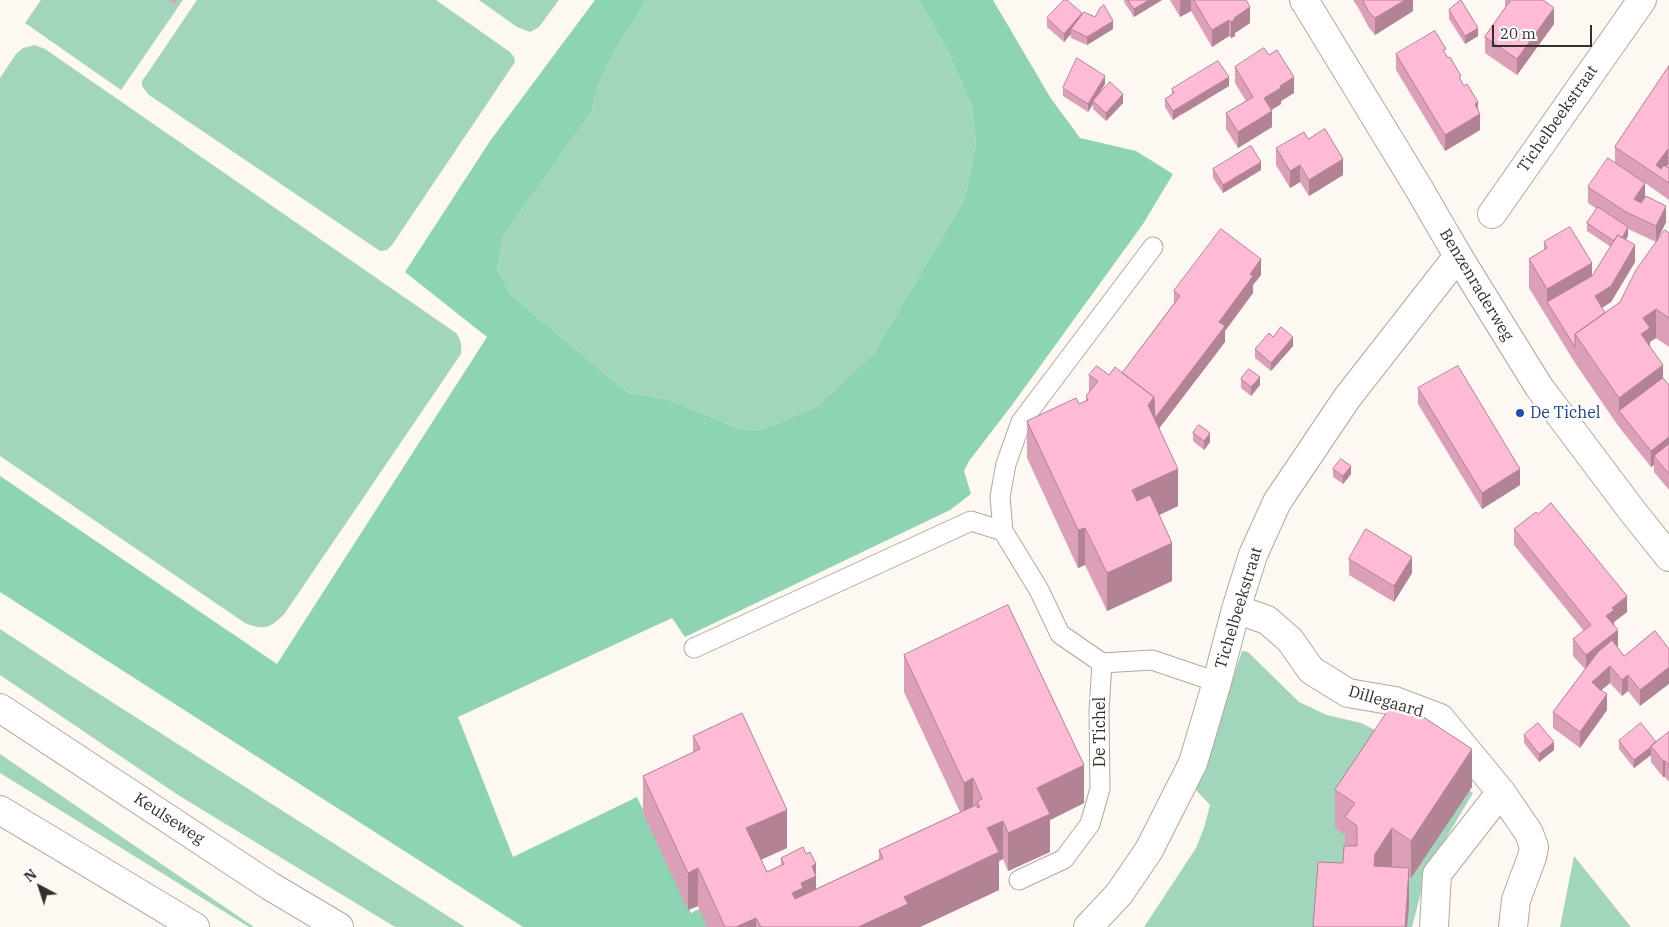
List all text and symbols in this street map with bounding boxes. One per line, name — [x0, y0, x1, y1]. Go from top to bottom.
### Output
scale bar — [1494, 15, 1594, 47]
text: 20 m — [1500, 24, 1536, 43]
street label: Tichelbeekstraat — [1514, 62, 1602, 176]
street label: Benzenraderweg — [1435, 225, 1517, 345]
place label: De Tichel — [1530, 403, 1601, 423]
marker: De Tichel — [1514, 407, 1526, 419]
street label: Tichelbeekstraat — [1211, 545, 1267, 671]
street label: Dillegaard — [1346, 682, 1426, 722]
street label: De Tichel — [1090, 697, 1110, 767]
street label: Keulseweg — [130, 789, 208, 849]
north arrow — [15, 862, 65, 912]
text: N — [20, 865, 40, 886]

